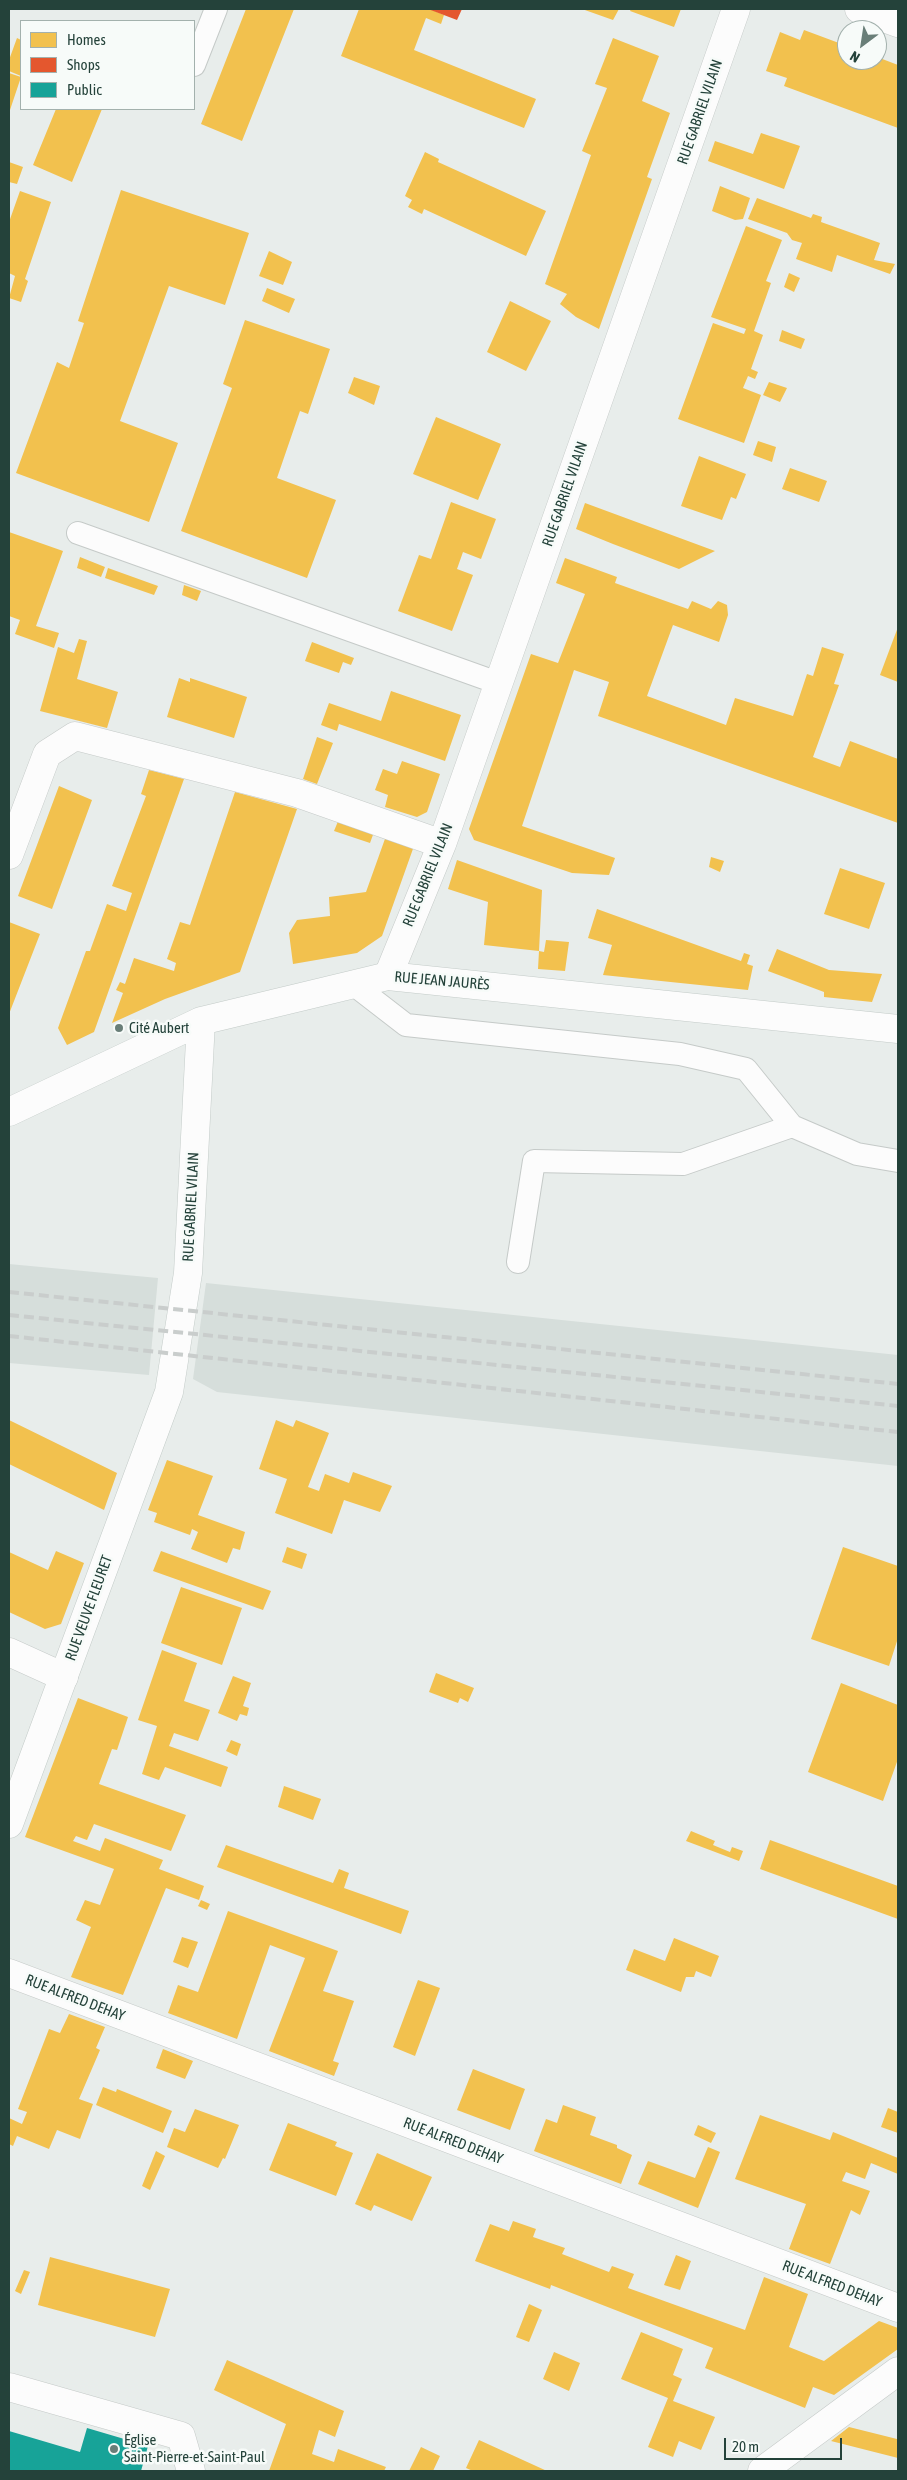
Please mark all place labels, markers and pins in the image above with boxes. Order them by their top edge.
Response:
place label: Cité Aubert [129,1019,189,1037]
marker: Cité Aubert [113,1022,125,1034]
place label: Église Saint-Pierre-et-Saint-Paul [124,2431,265,2466]
marker: Église Saint-Pierre-et-Saint-Paul [108,2443,120,2455]

